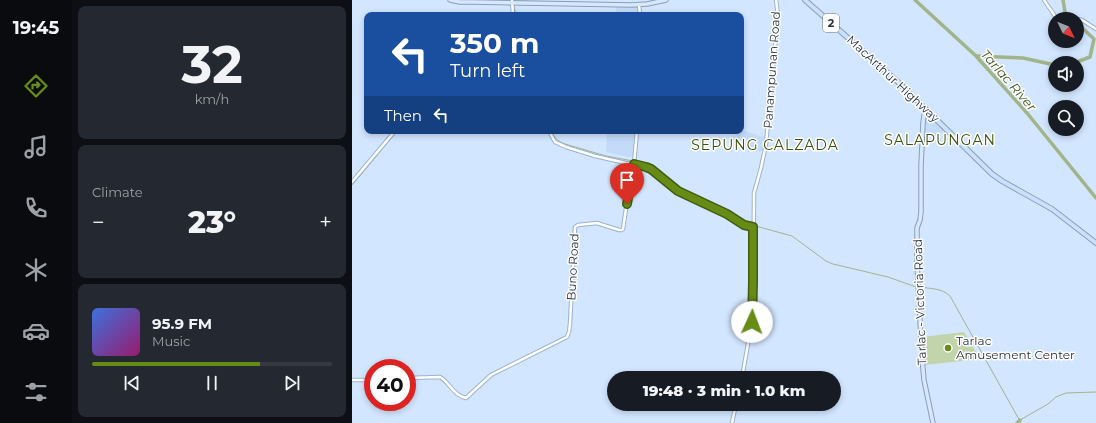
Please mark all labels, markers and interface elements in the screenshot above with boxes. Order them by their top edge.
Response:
street label: Panampunan Road [760,11,783,129]
north arrow [1048,12,1084,48]
map controls [1048,12,1084,136]
road number: 2 [823,14,839,32]
text: 19:45 [13,17,59,39]
text: 350 m [450,26,539,60]
icon: left [384,28,436,80]
street label: MacArthur Highway [844,32,943,126]
text: 32 [181,33,243,96]
water label: Tarlac River [978,46,1041,115]
button: sound [1048,56,1084,92]
text: Turn left [450,60,525,82]
icon: directions [22,72,50,100]
text: km/h [195,91,229,107]
button: search [1048,100,1084,136]
icon: left [430,104,452,126]
text: Then [384,106,422,125]
district label: SALAPUNGAN [884,131,996,149]
icon: music [22,133,50,161]
district label: SEPUNG CALZADA [691,136,839,154]
pin [610,163,644,204]
icon: arrive [616,169,638,191]
text: Climate [92,184,143,200]
icon: phone [22,194,50,222]
text: 23° [188,204,236,241]
text: − [92,209,105,236]
text: + [319,209,332,236]
street label: Buno Road [563,233,582,301]
street label: Tarlac - Victoria Road [910,239,929,365]
icon: climate [22,256,50,284]
position arrow [731,301,773,343]
text: 95.9 FM [152,314,212,333]
icon: car [22,317,50,345]
text: Music [152,333,190,349]
place label: Tarlac Amusement Center [956,333,1075,362]
marker: Tarlac Amusement Center [943,343,953,353]
speed limit sign: 40 [364,359,416,411]
icon: previous [121,372,143,394]
icon: pause [201,372,223,394]
icon: next [281,372,303,394]
icon: filters [22,378,50,406]
text: 19:48 · 3 min · 1.0 km [643,381,805,400]

